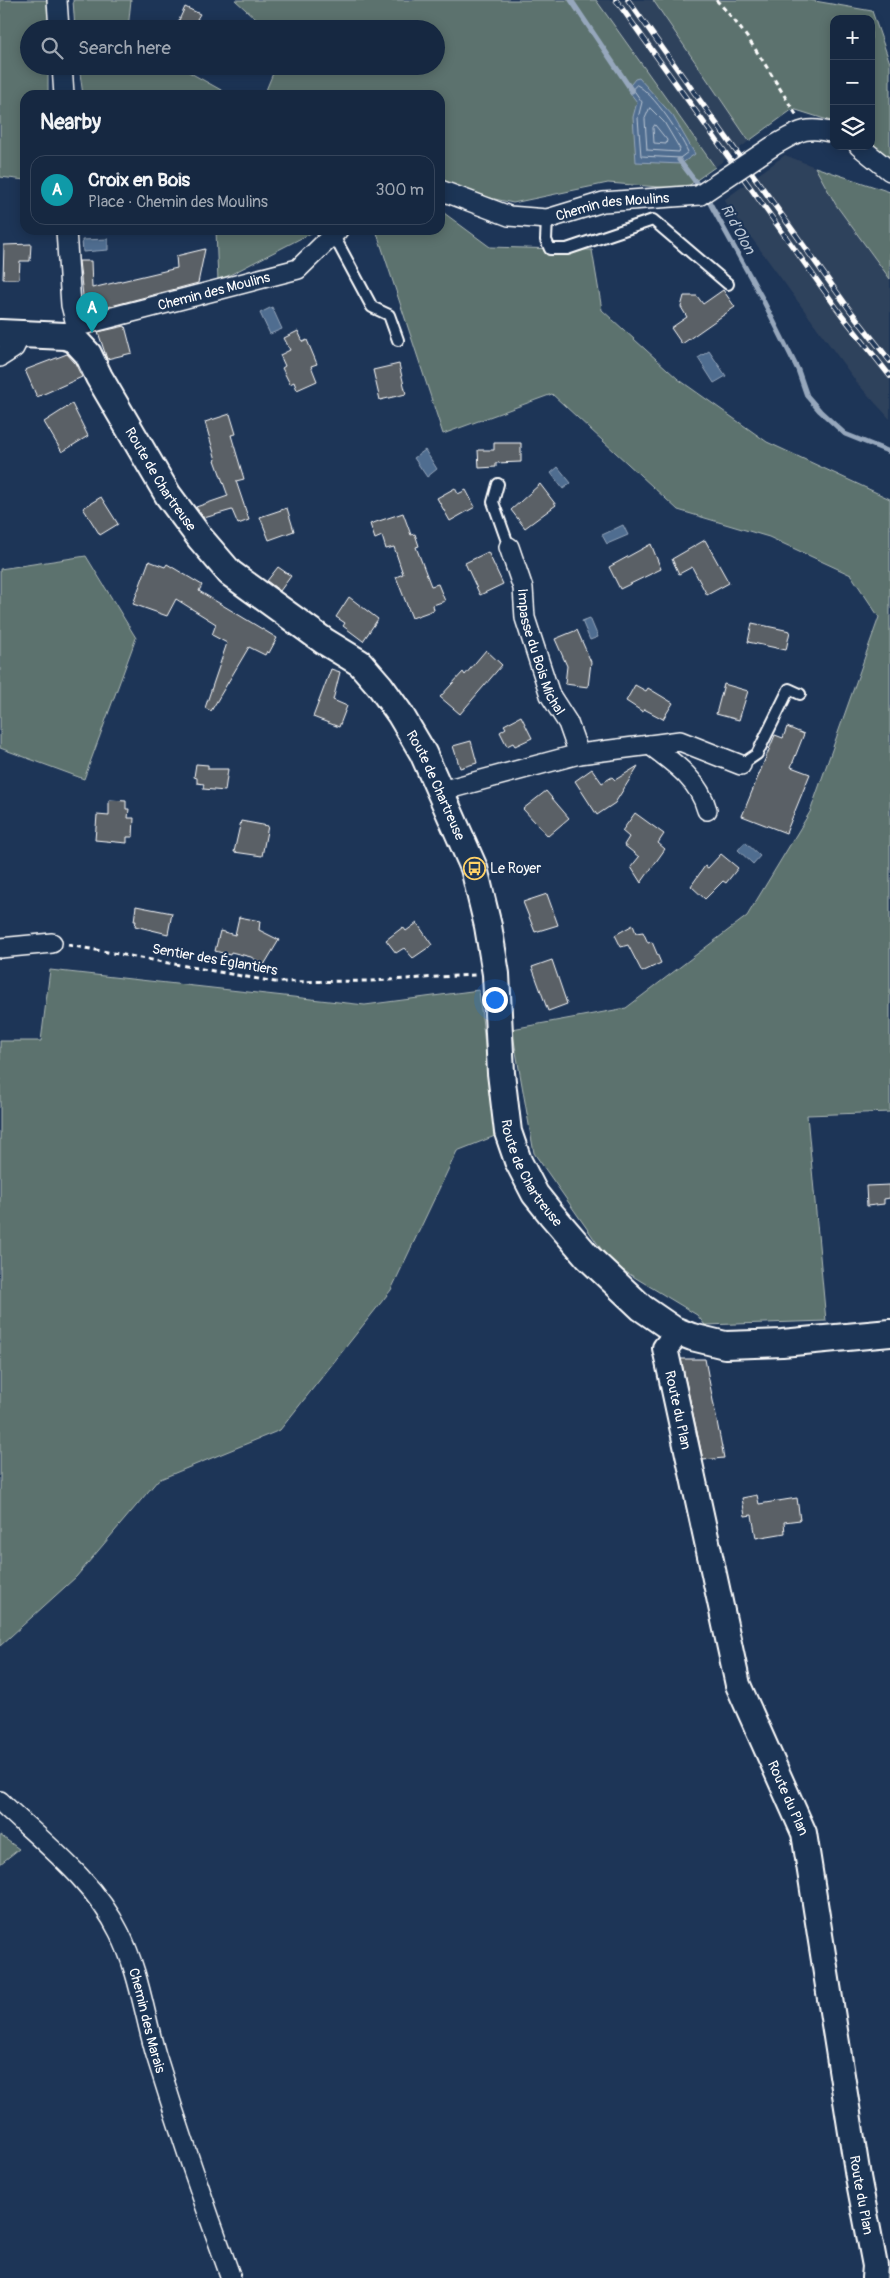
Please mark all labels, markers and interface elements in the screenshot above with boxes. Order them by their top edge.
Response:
map controls [830,15,875,150]
button: + [830,15,875,60]
search box [20,20,445,75]
icon: search [38,34,66,62]
text: Search here [78,36,171,60]
button: − [830,60,875,105]
button: layers [830,105,875,150]
text: Nearby [40,109,101,136]
text: Croix en Bois [88,168,190,192]
text: A [52,180,62,200]
text: 300 m [376,180,424,200]
street label: Chemin des Moulins [554,189,670,225]
text: Place · Chemin des Moulins [88,192,268,212]
water label: Ri d'Olon [716,201,760,259]
street label: Chemin des Moulins [156,268,273,314]
pin: A [76,292,108,333]
street label: Route de Chartreuse [121,424,200,535]
street label: Impasse du Bois Michal [514,588,569,718]
street label: Route de Chartreuse [403,727,469,843]
bus stop icon: Le Royer [462,856,486,880]
place label: Le Royer [490,860,541,877]
street label: Sentier des Églantiers [151,939,280,979]
your location [482,987,508,1013]
street label: Route de Chartreuse [498,1118,566,1230]
street label: Route du Plan [661,1369,695,1451]
street label: Route du Plan [764,1758,812,1838]
street label: Chemin des Marais [125,1966,169,2076]
street label: Route du Plan [846,2154,877,2236]

